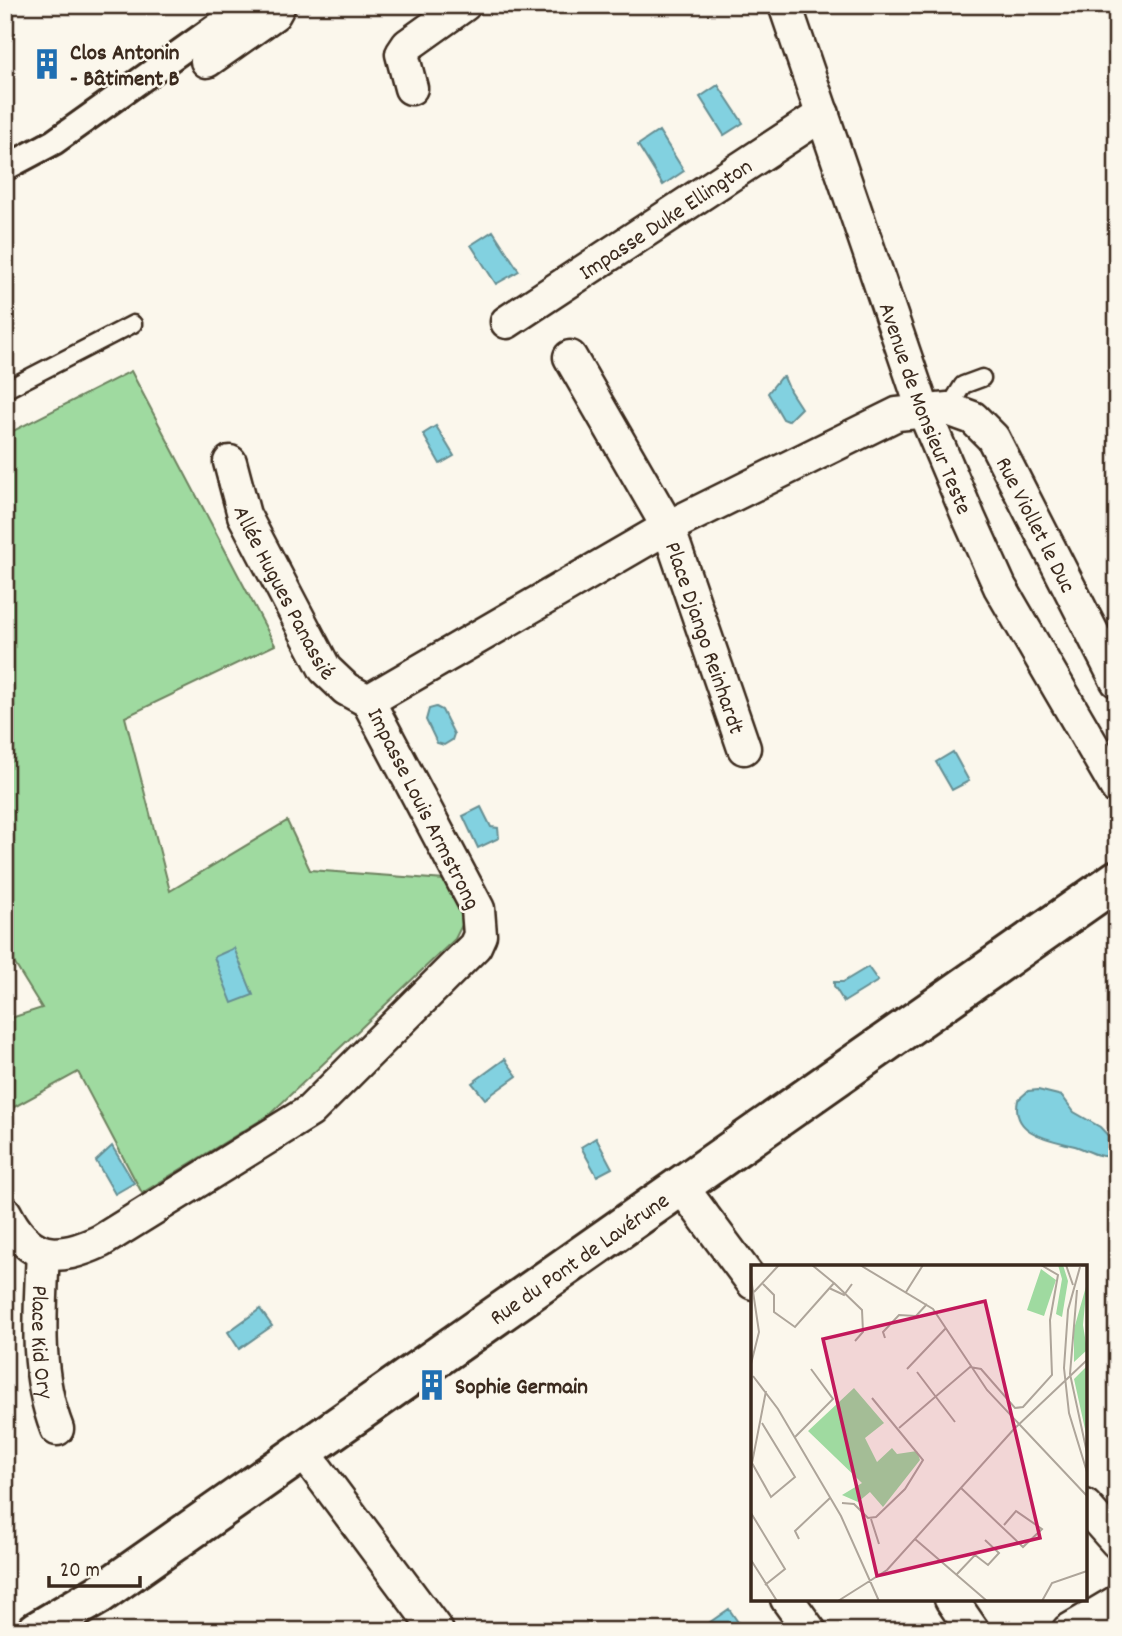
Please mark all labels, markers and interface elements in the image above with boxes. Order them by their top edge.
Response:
place label: Clos Antonin - Bâtiment B [70,38,180,97]
building icon: Clos Antonin - Bâtiment B [30,47,64,81]
street label: Impasse Duke Ellington [574,152,760,290]
street label: Avenue de Monsieur Teste [868,299,979,520]
street label: Rue Viollet le Duc [985,452,1082,600]
street label: Allée Hugues Panassié [222,503,341,690]
street label: Place Django Reinhardt [654,538,751,739]
street label: Impasse Louis Armstrong [357,703,487,916]
street label: Rue du Pont de Lavérune [484,1186,677,1335]
inset map [751,1265,1087,1601]
street label: Place Kid Ory [20,1284,60,1403]
building icon: Sophie Germain [415,1368,449,1402]
place label: Sophie Germain [455,1372,588,1405]
scale bar [49,1545,140,1589]
text: 20 m [60,1557,100,1587]

